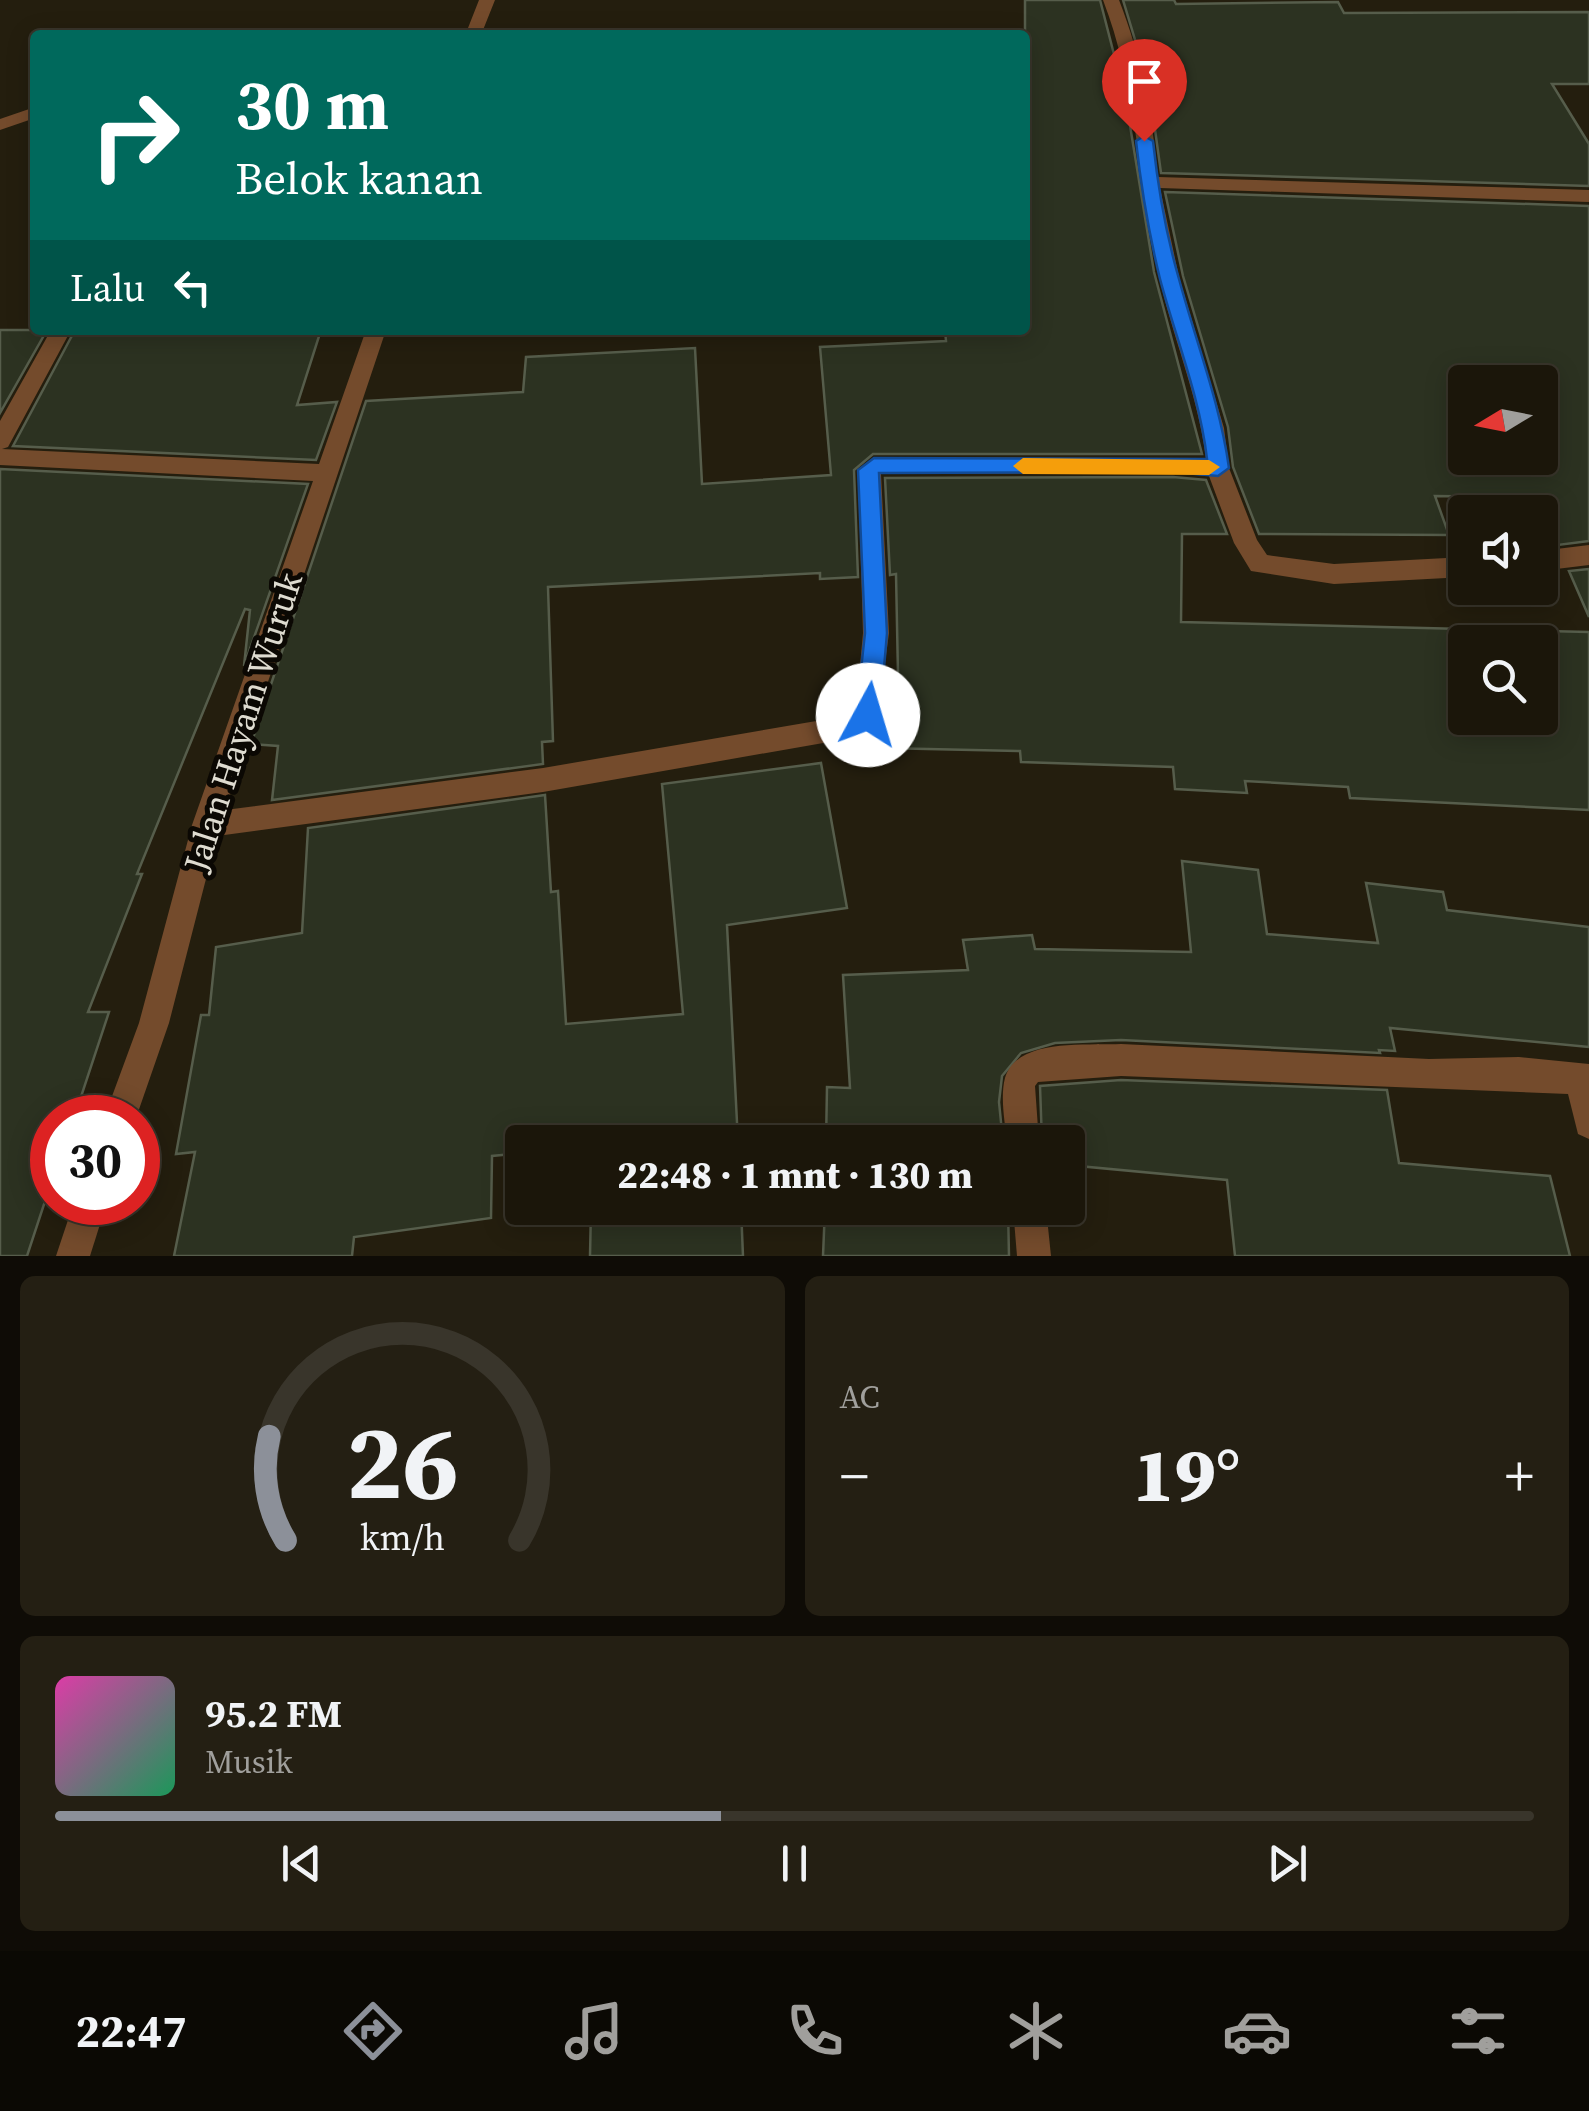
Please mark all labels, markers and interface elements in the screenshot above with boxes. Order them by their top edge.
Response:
pin [1102,39,1187,142]
icon: arrive [1117,54,1172,109]
text: 30 m [235,56,389,152]
icon: right [70,70,200,200]
text: Belok kanan [235,147,483,209]
icon: left [165,260,220,315]
text: Lalu [70,262,145,314]
north arrow [1448,365,1558,475]
map controls [1448,365,1558,735]
button: sound [1448,495,1558,605]
street label: Jalan Hayam Wuruk [172,566,314,879]
button: search [1448,625,1558,735]
position arrow [816,663,920,767]
speed limit sign: 30 [30,1095,160,1225]
text: 22:48 · 1 mnt · 130 m [617,1149,973,1201]
text: AC [840,1375,880,1419]
text: 26 [346,1390,459,1533]
text: 19° [1133,1423,1240,1526]
text: − [840,1438,869,1513]
text: + [1505,1438,1534,1513]
text: km/h [360,1513,445,1562]
text: 95.2 FM [205,1688,342,1740]
text: Musik [205,1740,293,1784]
icon: previous [274,1836,329,1891]
icon: pause [767,1836,822,1891]
icon: next [1260,1836,1315,1891]
icon: directions [338,1996,408,2066]
icon: music [559,1996,629,2066]
icon: phone [780,1996,850,2066]
icon: climate [1001,1996,1071,2066]
icon: car [1222,1996,1292,2066]
icon: filters [1443,1996,1513,2066]
text: 22:47 [76,2000,187,2062]

